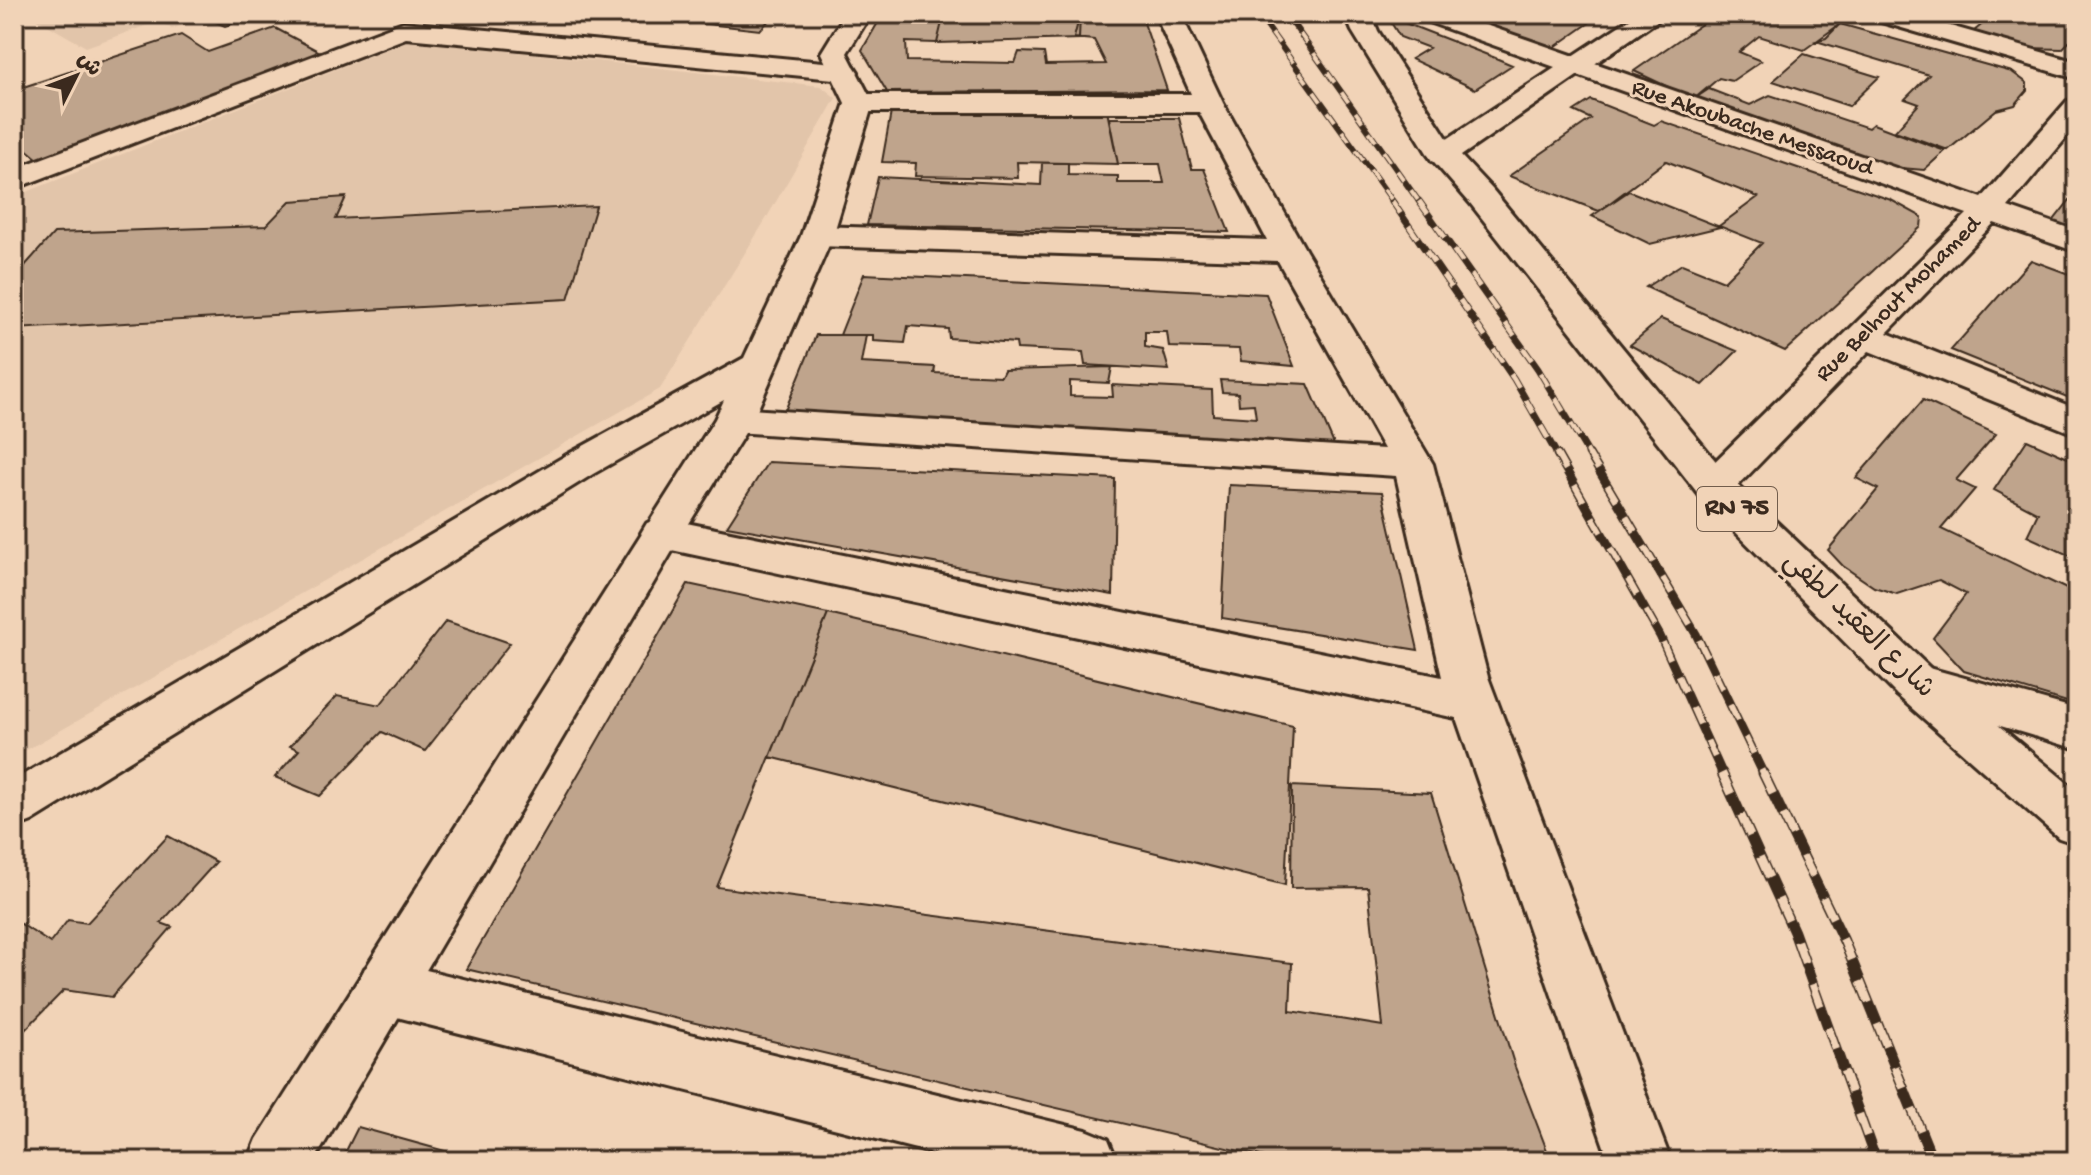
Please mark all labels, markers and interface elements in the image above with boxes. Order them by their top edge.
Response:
north arrow [36,36,116,116]
text: ش [70,48,106,83]
street label: Rue Akoubache Messaoud [1627,74,1878,185]
street label: Rue Belhout Mohamed [1810,210,1989,389]
road number: RN 75 [1697,487,1777,531]
street label: شارع العقيد لطفي [1773,545,1941,709]

